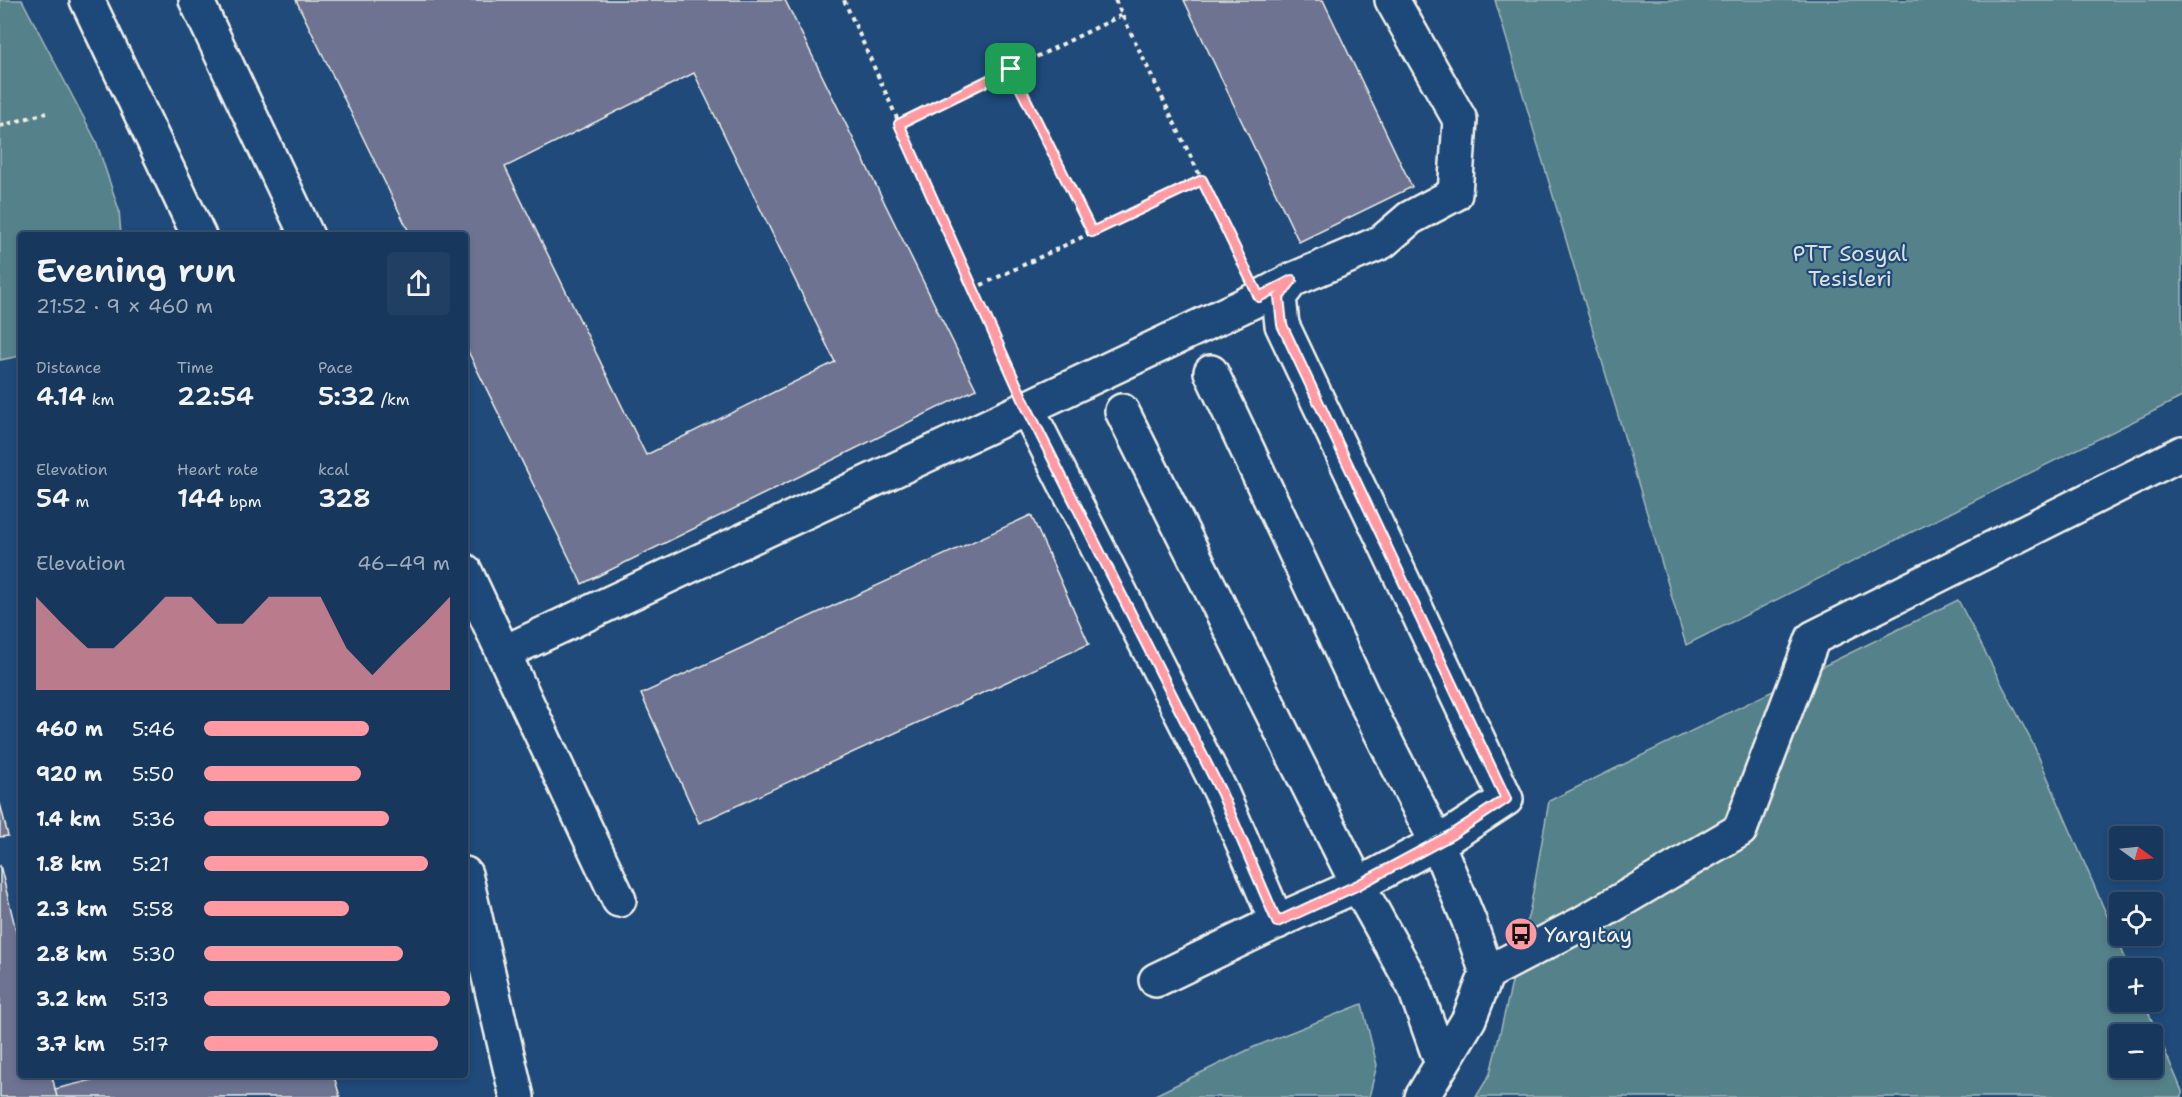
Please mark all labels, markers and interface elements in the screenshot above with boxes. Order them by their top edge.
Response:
pin [985,43,1036,94]
icon: arrive [994,52,1027,85]
park label: PTT Sosyal Tesisleri [1793,239,1908,293]
text: Evening run [36,248,236,293]
button: share [387,252,450,315]
text: 21:52 · 9 × 460 m [36,293,213,319]
text: Distance [36,357,102,378]
text: Time [177,357,214,378]
text: Pace [318,357,353,378]
text: 4.14 [36,378,86,413]
text: 22:54 [177,378,254,413]
text: 5:32 [318,378,376,413]
text: km [86,389,114,410]
text: /km [376,389,410,410]
text: Elevation [36,459,108,480]
text: Heart rate [177,459,259,480]
text: kcal [318,459,349,480]
text: 54 [36,480,70,515]
text: 144 [177,480,224,515]
text: 328 [318,480,371,515]
text: m [70,491,89,512]
text: bpm [224,491,262,512]
text: Elevation [36,550,126,576]
text: 46–49 m [357,550,450,576]
text: 460 m [36,716,103,742]
text: 5:46 [132,716,175,742]
text: 920 m [36,761,102,787]
text: 5:50 [132,761,175,787]
text: 1.4 km [36,806,101,832]
text: 5:36 [132,806,175,832]
north arrow [2109,826,2163,880]
map controls [2109,826,2163,1078]
text: 1.8 km [36,851,102,877]
text: 5:21 [132,851,169,877]
button: locate [2109,892,2163,946]
text: 2.3 km [36,896,107,922]
text: 5:58 [132,896,174,922]
bus stop icon: Yargıtay [1503,916,1539,952]
place label: Yargıtay [1544,920,1632,949]
text: 2.8 km [36,941,107,967]
text: 5:30 [132,941,176,967]
button: + [2109,958,2163,1012]
text: 3.2 km [36,986,107,1012]
text: 5:13 [132,986,169,1012]
button: − [2109,1024,2163,1078]
text: 3.7 km [36,1031,105,1057]
text: 5:17 [132,1031,169,1057]

